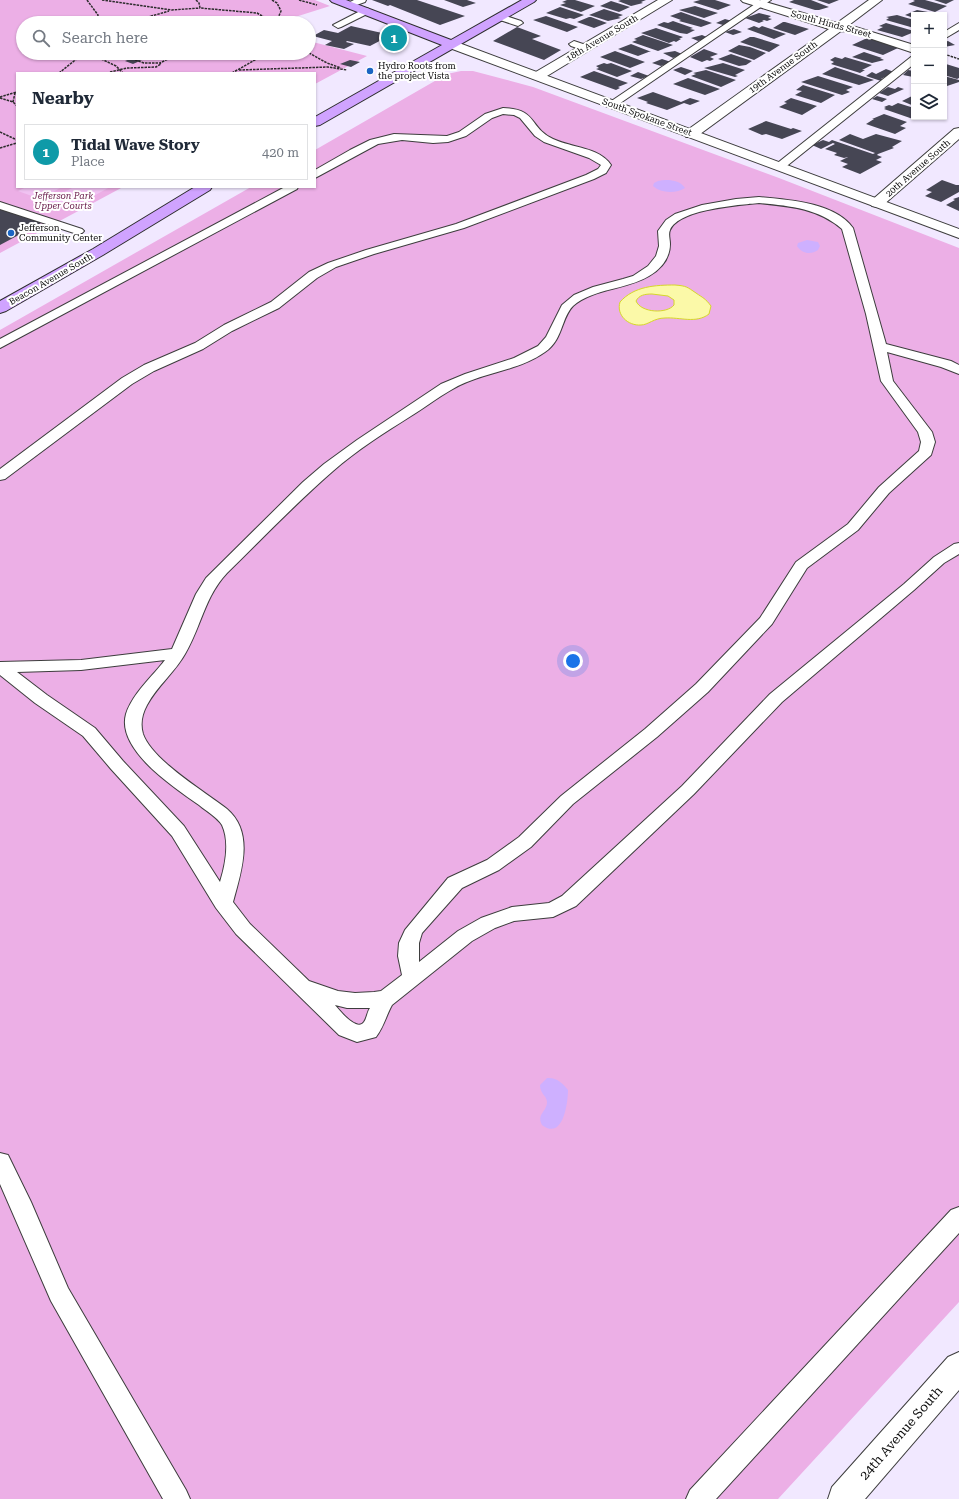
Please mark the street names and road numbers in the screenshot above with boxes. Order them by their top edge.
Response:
street label: South Hinds Street [790,8,873,40]
street label: 18th Avenue South [564,12,640,63]
street label: 19th Avenue South [747,39,819,95]
street label: South Spokane Street [601,96,694,138]
street label: 20th Avenue South [884,137,952,199]
street label: Beacon Avenue South [7,251,95,307]
street label: 24th Avenue South [856,1383,946,1483]

